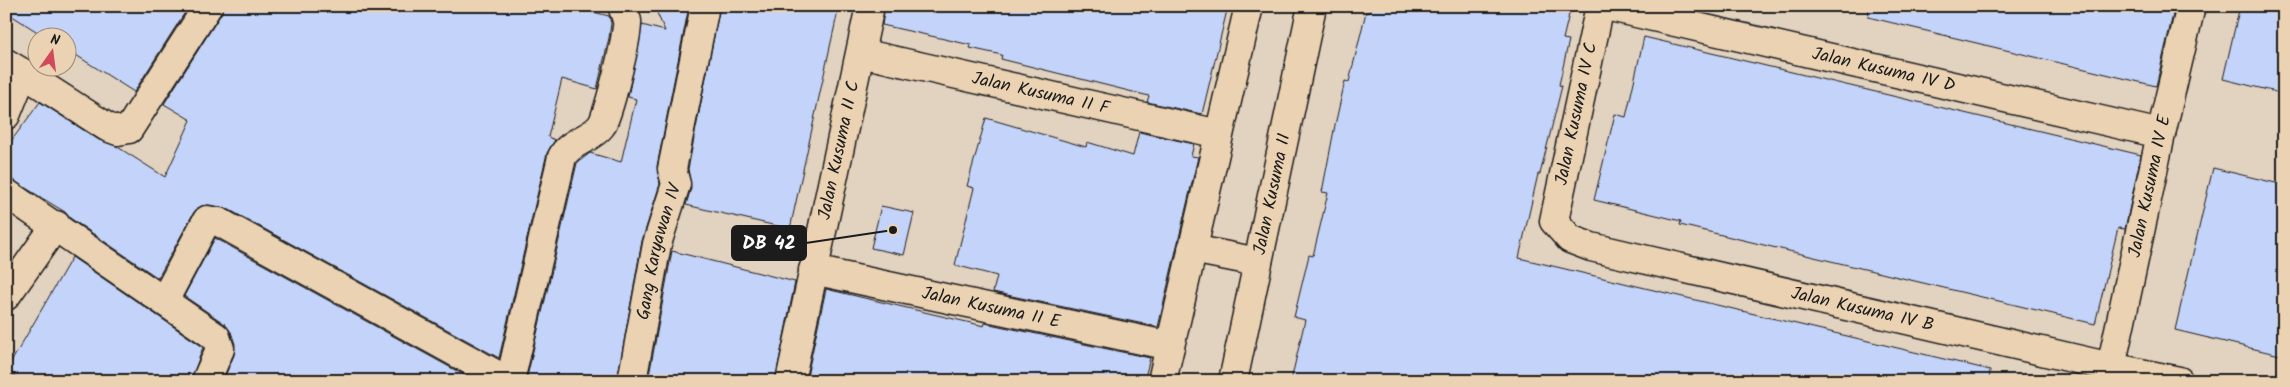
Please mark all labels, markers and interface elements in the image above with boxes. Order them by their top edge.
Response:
north arrow [28,28,78,78]
text: N [48,29,62,52]
street label: Jalan Kusuma IV D [1809,39,1959,101]
street label: Jalan Kusuma IV C [1548,40,1606,188]
street label: Jalan Kusuma II F [969,64,1114,124]
street label: Jalan Kusuma II C [810,78,868,222]
street label: Jalan Kusuma IV E [2120,111,2180,260]
street label: Jalan Kusuma II [1245,131,1299,257]
street label: Gang Karyawan IV [629,179,690,322]
callout: DB 42 [732,226,806,260]
text: DB 42 [742,229,796,259]
street label: Jalan Kusuma II E [919,279,1064,337]
street label: Jalan Kusuma IV B [1788,279,1937,340]

